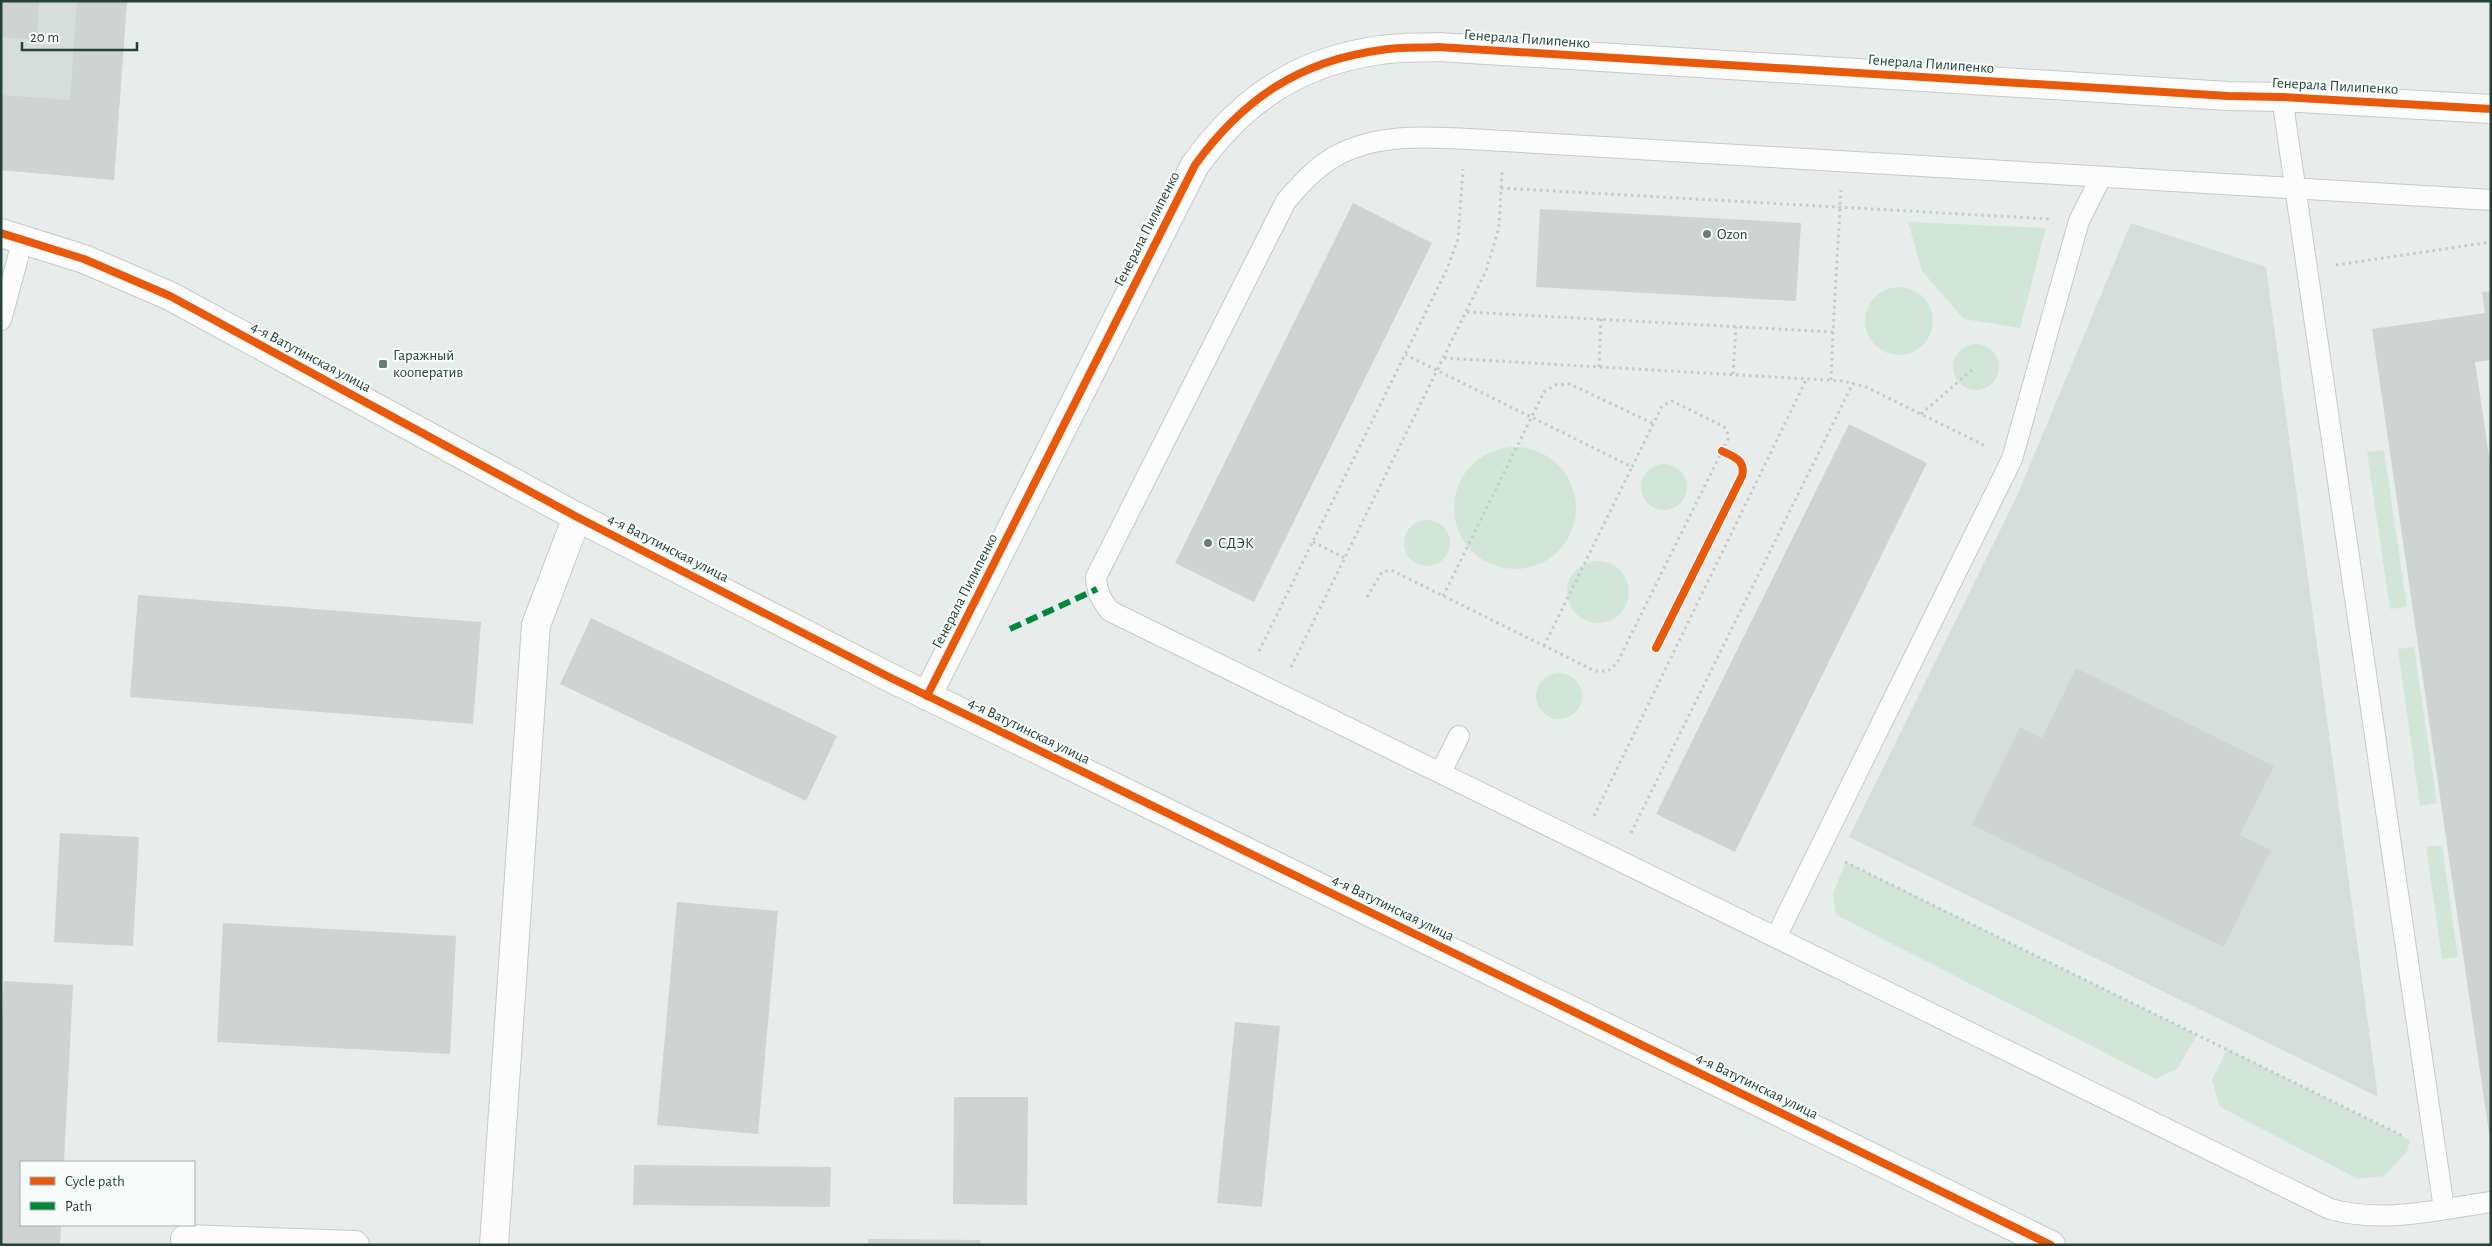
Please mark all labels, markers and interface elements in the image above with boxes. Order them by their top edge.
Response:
scale bar [22,20,138,52]
street label: Генерала Пилипенко [1463,27,1591,51]
text: 20 m [30,30,59,45]
street label: Генерала Пилипенко [1867,52,1995,76]
street label: Генерала Пилипенко [2271,75,2399,97]
street label: Генерала Пилипенко [1112,169,1182,289]
place label: Ozon [1717,227,1747,242]
marker: Ozon [1701,228,1713,240]
street label: 4-я Ватутинская улица [248,319,374,395]
place label: Гаражный кооператив [393,348,463,380]
marker: Гаражный кооператив [377,358,389,370]
street label: 4-я Ватутинская улица [605,511,731,585]
street label: Генерала Пилипенко [930,531,1000,651]
place label: СДЭК [1218,536,1254,551]
marker: СДЭК [1202,537,1214,549]
street label: 4-я Ватутинская улица [966,695,1092,767]
street label: 4-я Ватутинская улица [1330,872,1456,944]
street label: 4-я Ватутинская улица [1694,1050,1820,1122]
legend [20,1161,195,1226]
text: Cycle path [65,1174,125,1189]
text: Path [65,1199,92,1214]

